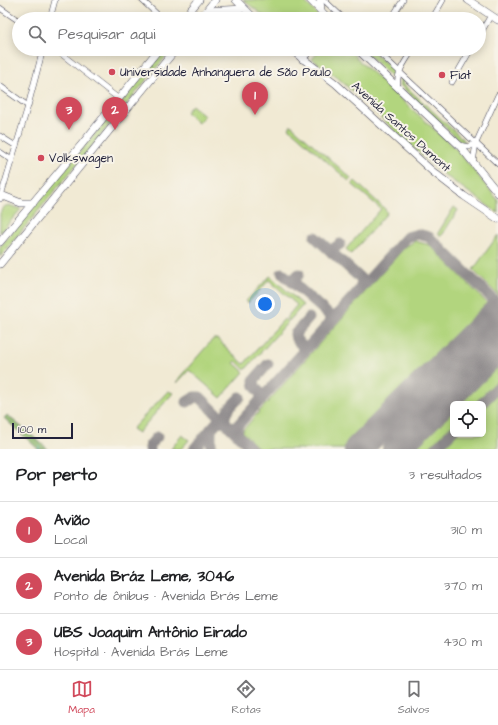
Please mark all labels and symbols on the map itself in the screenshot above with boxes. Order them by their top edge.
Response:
place label: Universidade Anhanguera de São Paulo [120,64,331,82]
marker: Universidade Anhanguera de São Paulo [107,67,117,77]
place label: Fiat [450,67,471,84]
marker: Fiat [437,70,447,80]
street label: Avenida Santos Dumont [348,78,454,176]
pin: 1 [242,82,268,115]
pin: 3 [56,97,82,130]
pin: 2 [102,97,128,130]
place label: Volkswagen [49,150,113,168]
marker: Volkswagen [36,153,46,163]
your location [255,294,275,314]
scale bar [12,421,73,440]

